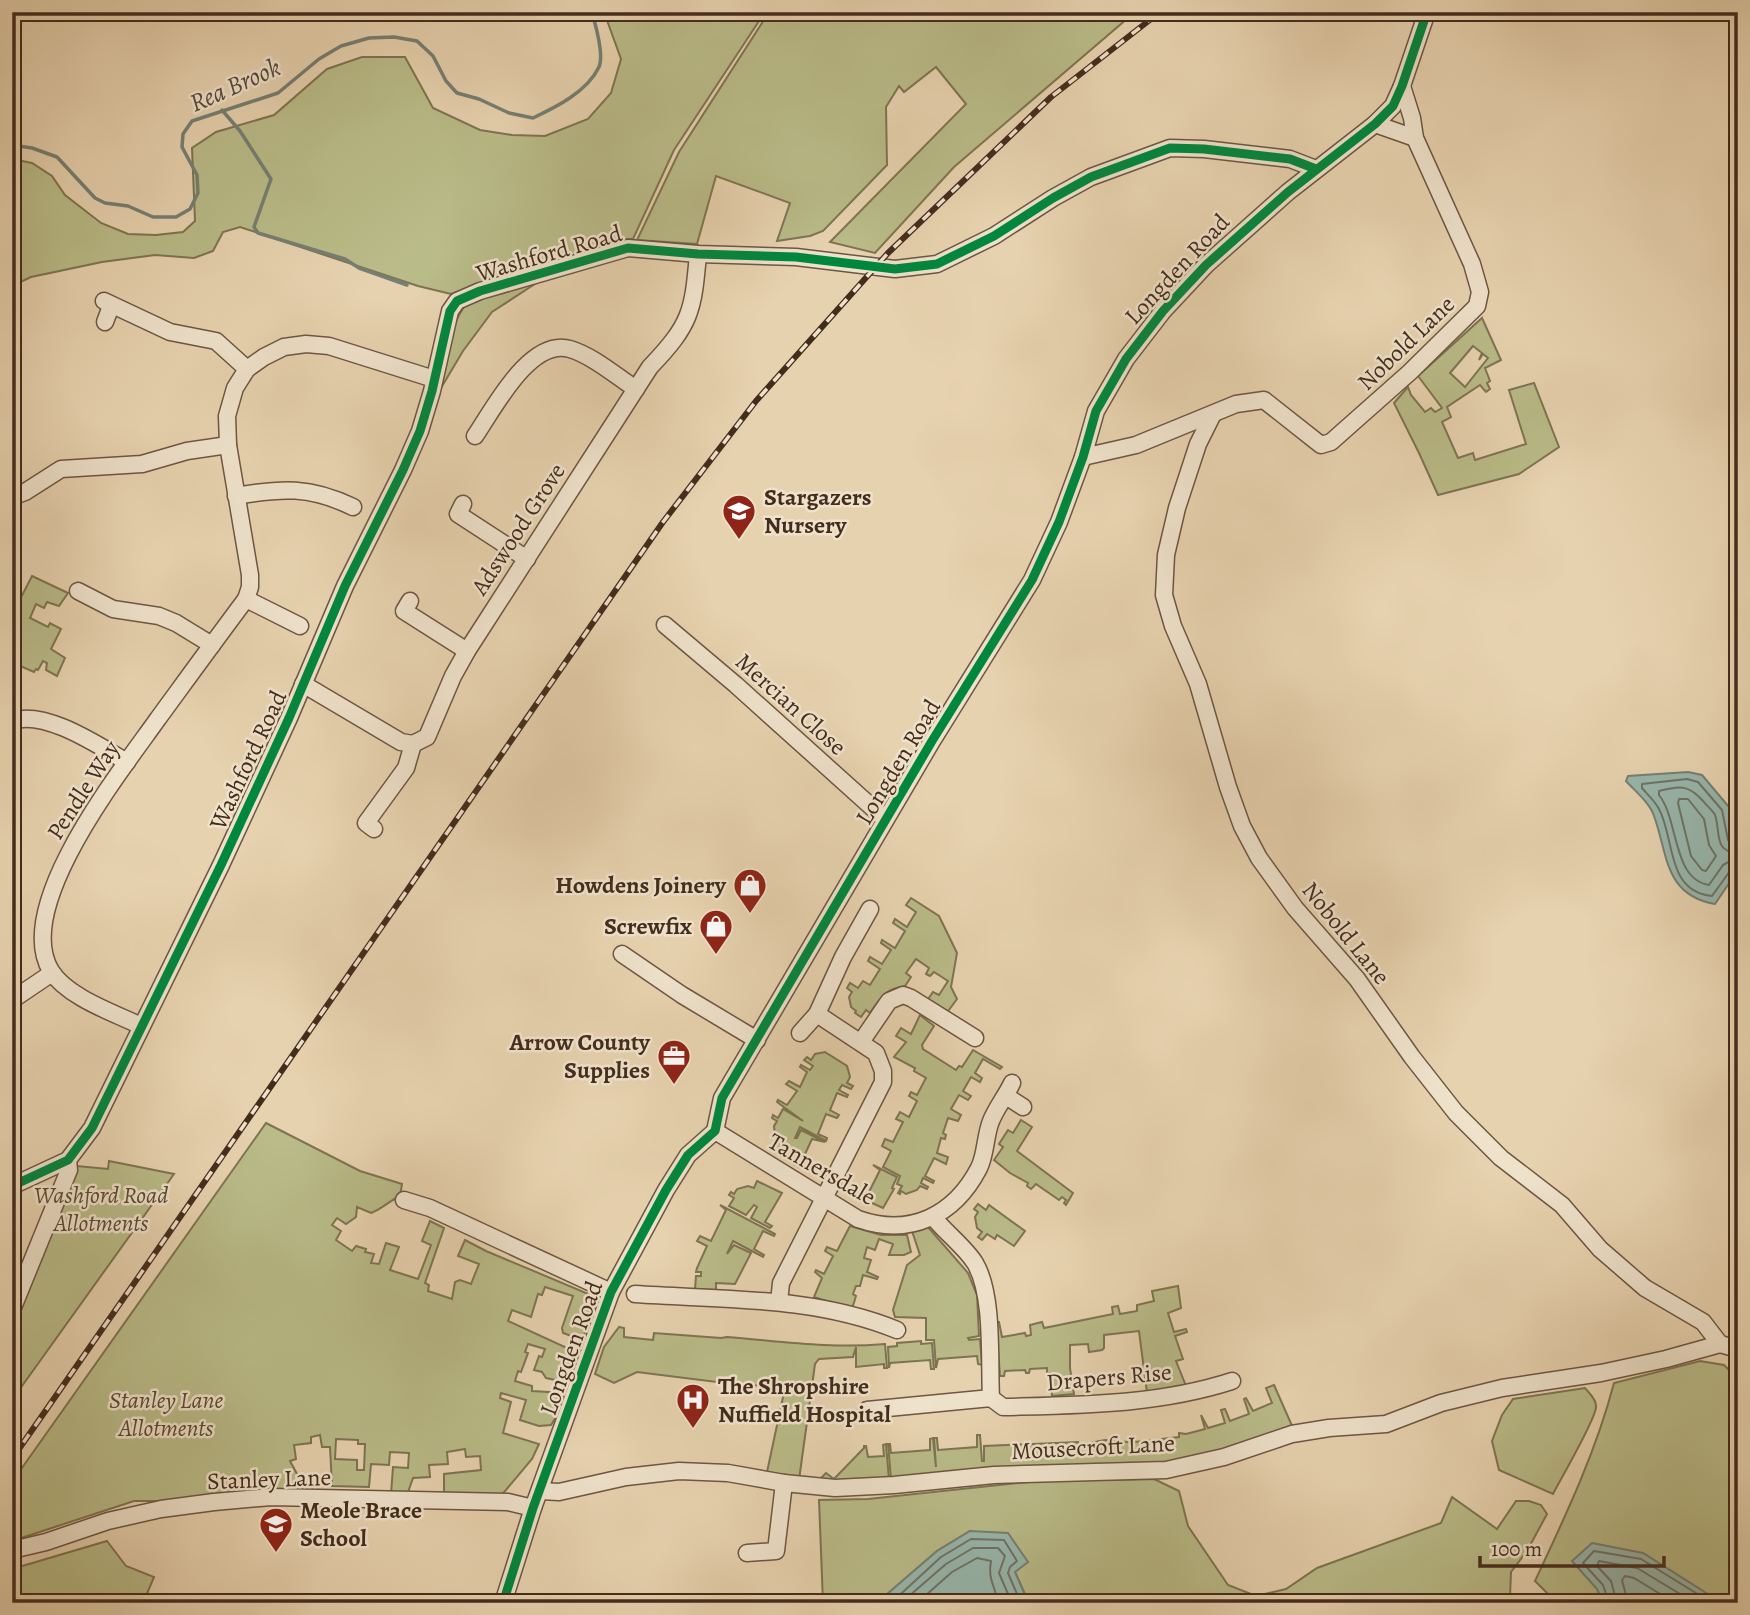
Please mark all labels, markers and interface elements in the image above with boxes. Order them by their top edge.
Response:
water label: Rea Brook [184,49,286,121]
street label: Longden Road [1117,207,1237,331]
street label: Washford Road [471,217,626,289]
street label: Nobold Lane [1350,289,1462,397]
street label: Adswood Grove [463,457,573,602]
place label: Stargazers Nursery [764,481,872,541]
school or university icon: Stargazers Nursery [720,492,758,541]
street label: Mercian Close [729,646,853,762]
street label: Washford Road [201,685,294,836]
street label: Longden Road [848,693,948,831]
street label: Pendle Way [39,734,127,846]
shop icon: Howdens Joinery [731,866,769,915]
place label: Howdens Joinery [555,869,727,901]
street label: Nobold Lane [1295,875,1397,991]
shop icon: Screwfix [697,907,735,956]
place label: Screwfix [604,910,692,942]
place label: Arrow County Supplies [509,1026,651,1086]
office icon: Arrow County Supplies [655,1037,693,1086]
street label: Tannersdale [762,1125,882,1213]
park label: Washford Road Allotments [34,1179,168,1239]
street label: Longden Road [532,1276,610,1420]
street label: Drapers Rise [1045,1356,1173,1398]
place label: The Shropshire Nuffield Hospital [718,1370,891,1430]
hospital icon: The Shropshire Nuffield Hospital [674,1381,712,1430]
park label: Stanley Lane Allotments [109,1384,223,1444]
street label: Mousecroft Lane [1010,1427,1176,1467]
street label: Stanley Lane [206,1461,332,1497]
place label: Meole Brace School [300,1494,422,1554]
school or university icon: Meole Brace School [257,1505,295,1554]
scale bar [1480,1524,1664,1568]
text: 100 m [1491,1535,1542,1563]

